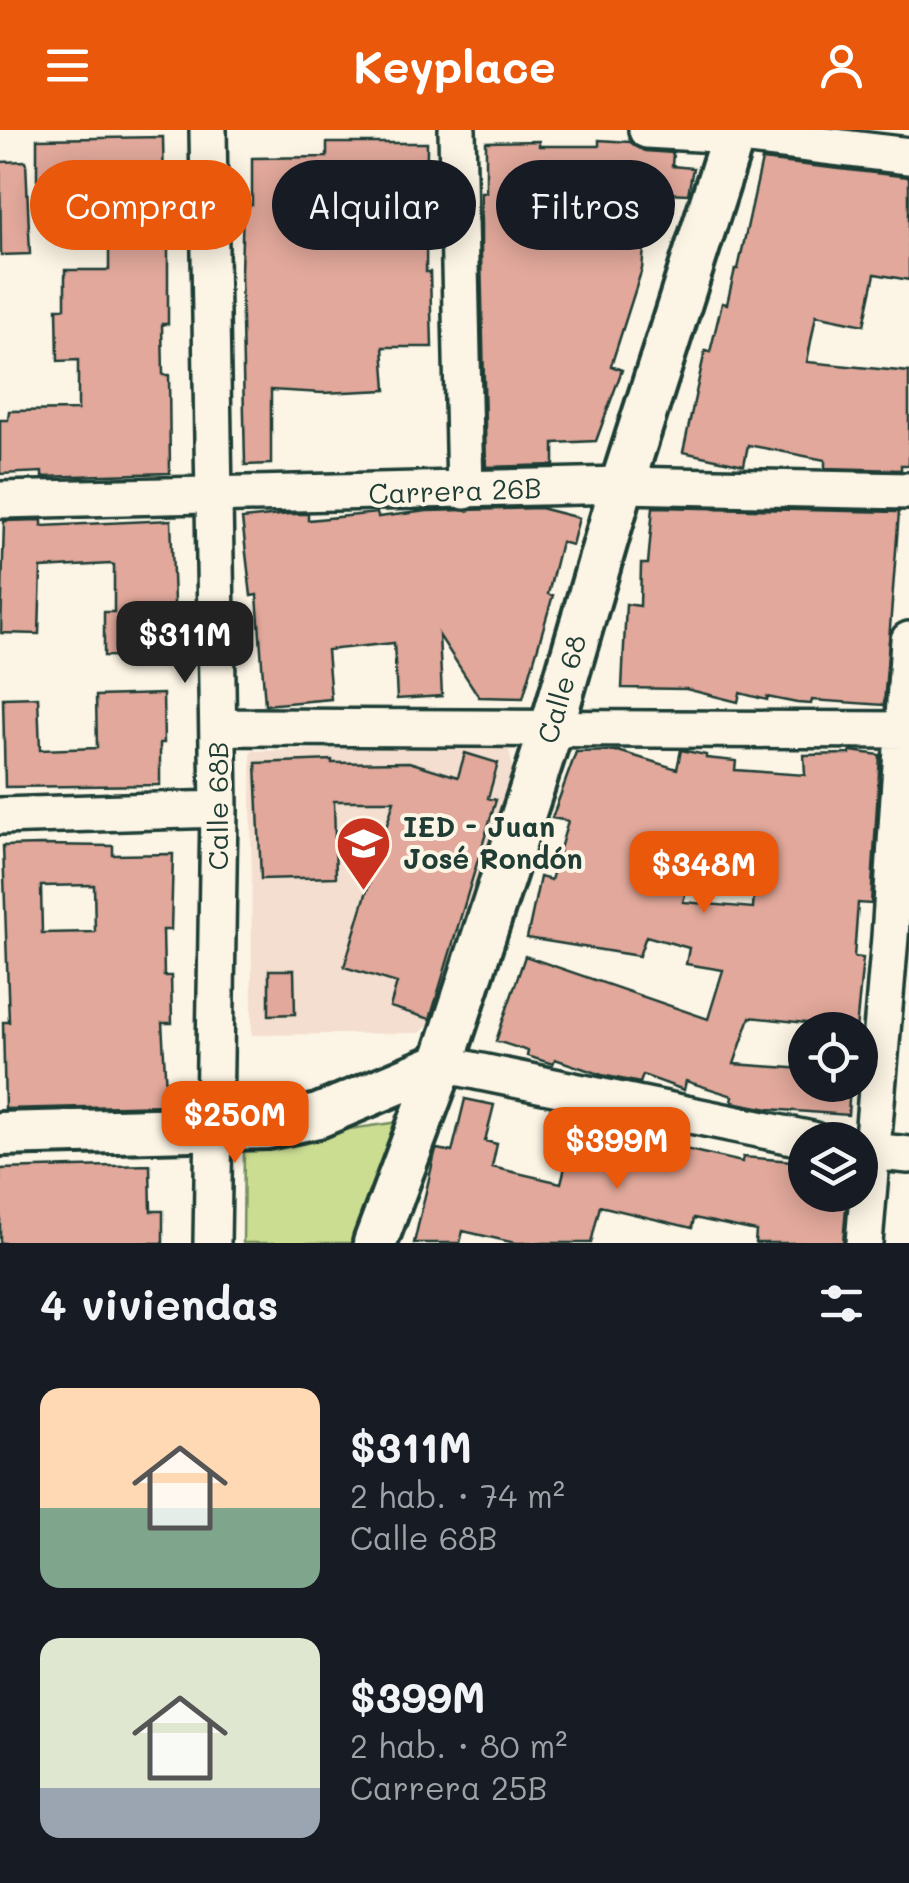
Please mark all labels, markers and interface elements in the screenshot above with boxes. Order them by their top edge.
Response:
text: Keyplace [353,36,556,94]
icon: menu [40,38,95,93]
icon: person [814,38,869,93]
chip: Comprar [30,160,252,250]
chip: Alquilar [272,160,476,250]
chip: Filtros [496,160,675,250]
street label: Carrera 26B [368,469,542,511]
pin: $311M [115,601,255,686]
text: $311M [138,612,232,654]
street label: Calle 68 [528,630,594,747]
street label: Calle 68B [199,741,235,871]
place label: IED - Juan José Rondón [403,808,583,876]
school or university icon: IED - Juan José Rondón [334,813,394,892]
pin: $348M [634,831,774,916]
text: $348M [652,842,757,884]
map controls [788,1012,878,1212]
button: locate [788,1012,878,1102]
pin: $250M [165,1081,305,1166]
text: $250M [184,1092,286,1134]
pin: $399M [547,1107,687,1192]
text: $399M [565,1118,669,1160]
button: layers [788,1122,878,1212]
text: 4 viviendas [40,1276,278,1331]
icon: filters [814,1276,869,1331]
text: $311M [350,1419,472,1474]
icon: home [120,1428,240,1548]
text: 2 hab. · 74 m² [350,1474,565,1516]
text: Calle 68B [350,1516,497,1558]
text: $399M [350,1669,486,1724]
icon: home [120,1678,240,1798]
text: 2 hab. · 80 m² [350,1724,567,1766]
text: Carrera 25B [350,1766,547,1808]

